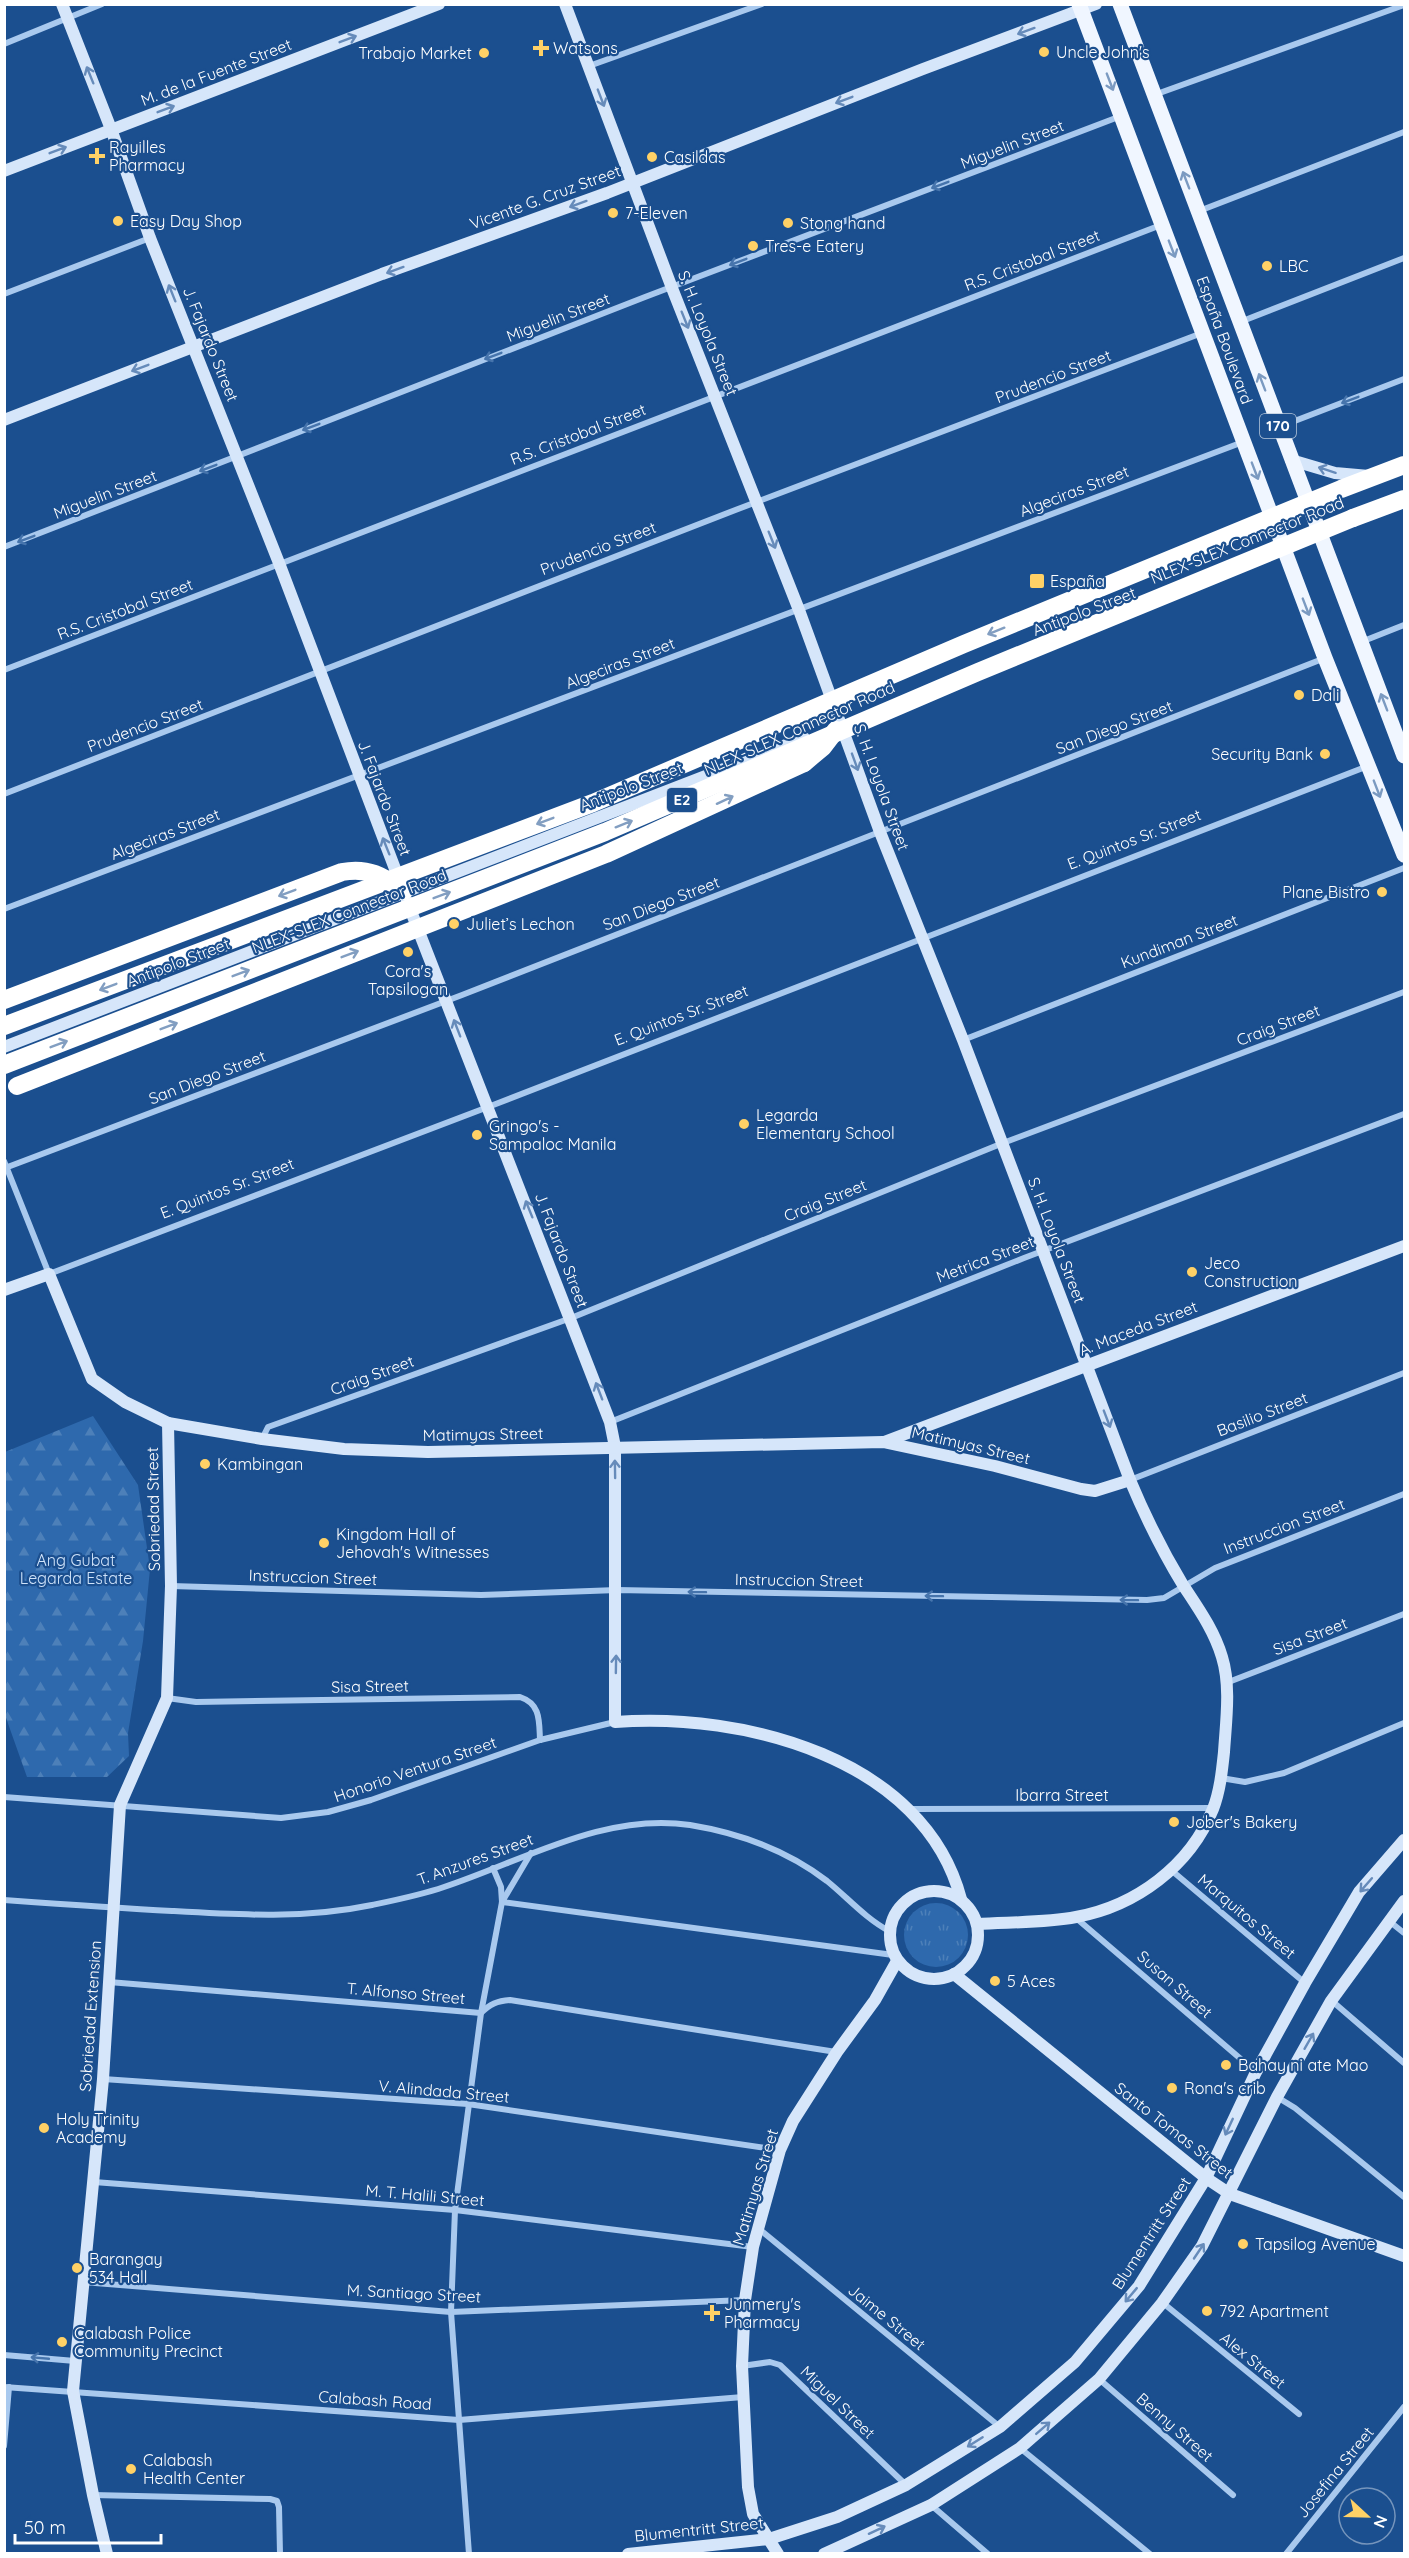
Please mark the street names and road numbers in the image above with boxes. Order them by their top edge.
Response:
street label: M. de la Fuente Street [138,34,294,110]
street label: Miguelin Street [957,115,1067,173]
street label: Vicente G. Cruz Street [467,160,623,234]
street label: R.S. Cristobal Street [961,225,1103,295]
street label: S. H. Loyola Street [674,267,742,399]
street label: España Boulevard [1193,273,1257,407]
street label: J. Fajardo Street [179,284,243,404]
street label: Miguelin Street [503,288,613,346]
street label: Prudencio Street [992,345,1114,407]
street label: R.S. Cristobal Street [507,399,649,469]
road number: 170 [1260,414,1296,438]
street label: Algeciras Street [1016,461,1132,521]
street label: Miguelin Street [50,465,160,523]
street label: NLEX-SLEX Connector Road [1147,492,1347,588]
street label: Prudencio Street [537,517,659,579]
street label: R.S. Cristobal Street [54,574,196,644]
street label: Antipolo Street [1029,582,1139,640]
street label: Algeciras Street [562,633,678,693]
street label: NLEX-SLEX Connector Road [700,677,898,779]
street label: Prudencio Street [84,694,206,756]
street label: San Diego Street [1053,696,1175,758]
street label: S. H. Loyola Street [850,721,914,853]
street label: J. Fajardo Street [354,737,416,859]
street label: Antipolo Street [576,757,686,815]
road number: E2 [667,788,697,812]
street label: Algeciras Street [107,804,223,864]
street label: E. Quintos Sr. Street [1064,804,1204,874]
street label: NLEX-SLEX Connector Road [249,865,449,957]
street label: San Diego Street [600,872,722,934]
street label: Kundiman Street [1118,909,1240,973]
street label: Antipolo Street [123,933,233,991]
street label: E. Quintos Sr. Street [611,980,751,1050]
street label: Craig Street [1234,1000,1322,1050]
street label: San Diego Street [146,1046,268,1108]
street label: E. Quintos Sr. Street [157,1153,297,1223]
street label: Craig Street [781,1174,869,1226]
street label: S. H. Loyola Street [1024,1174,1090,1306]
street label: J. Fajardo Street [531,1189,593,1311]
street label: Metrica Street [933,1231,1037,1287]
street label: A. Maceda Street [1076,1296,1200,1360]
street label: Craig Street [327,1351,417,1399]
street label: Basilio Street [1214,1387,1310,1441]
street label: Matimyas Street [910,1422,1032,1468]
street label: Matimyas Street [422,1423,544,1445]
street label: Sobriedad Street [142,1447,164,1571]
street label: Instruccion Street [1220,1494,1348,1558]
street label: Instruccion Street [248,1565,378,1589]
street label: Instruccion Street [735,1569,863,1591]
street label: Sisa Street [1270,1613,1350,1659]
street label: Sisa Street [331,1675,409,1697]
street label: Honorio Ventura Street [331,1732,499,1806]
street label: Ibarra Street [1015,1785,1109,1805]
street label: T. Anzures Street [414,1829,536,1889]
street label: Marquitos Street [1194,1869,1300,1963]
street label: Sobriedad Extension [75,1940,105,2092]
street label: Susan Street [1133,1946,1217,2022]
street label: T. Alfonso Street [346,1978,466,2008]
street label: V. Alindada Street [378,2075,510,2107]
street label: Santo Tomas Street [1111,2078,1237,2182]
street label: Matimyas Street [728,2126,782,2248]
street label: Blumentritt Street [1107,2173,1195,2293]
street label: M. T. Halili Street [365,2180,485,2210]
street label: M. Santiago Street [346,2279,482,2307]
street label: Jaime Street [844,2280,930,2354]
street label: Alex Street [1216,2327,1290,2393]
street label: Miguel Street [796,2361,880,2443]
street label: Calabash Road [318,2386,432,2414]
street label: Benny Street [1133,2388,1217,2466]
street label: Josefina Street [1292,2422,1378,2522]
street label: Blumentritt Street [633,2512,765,2546]

